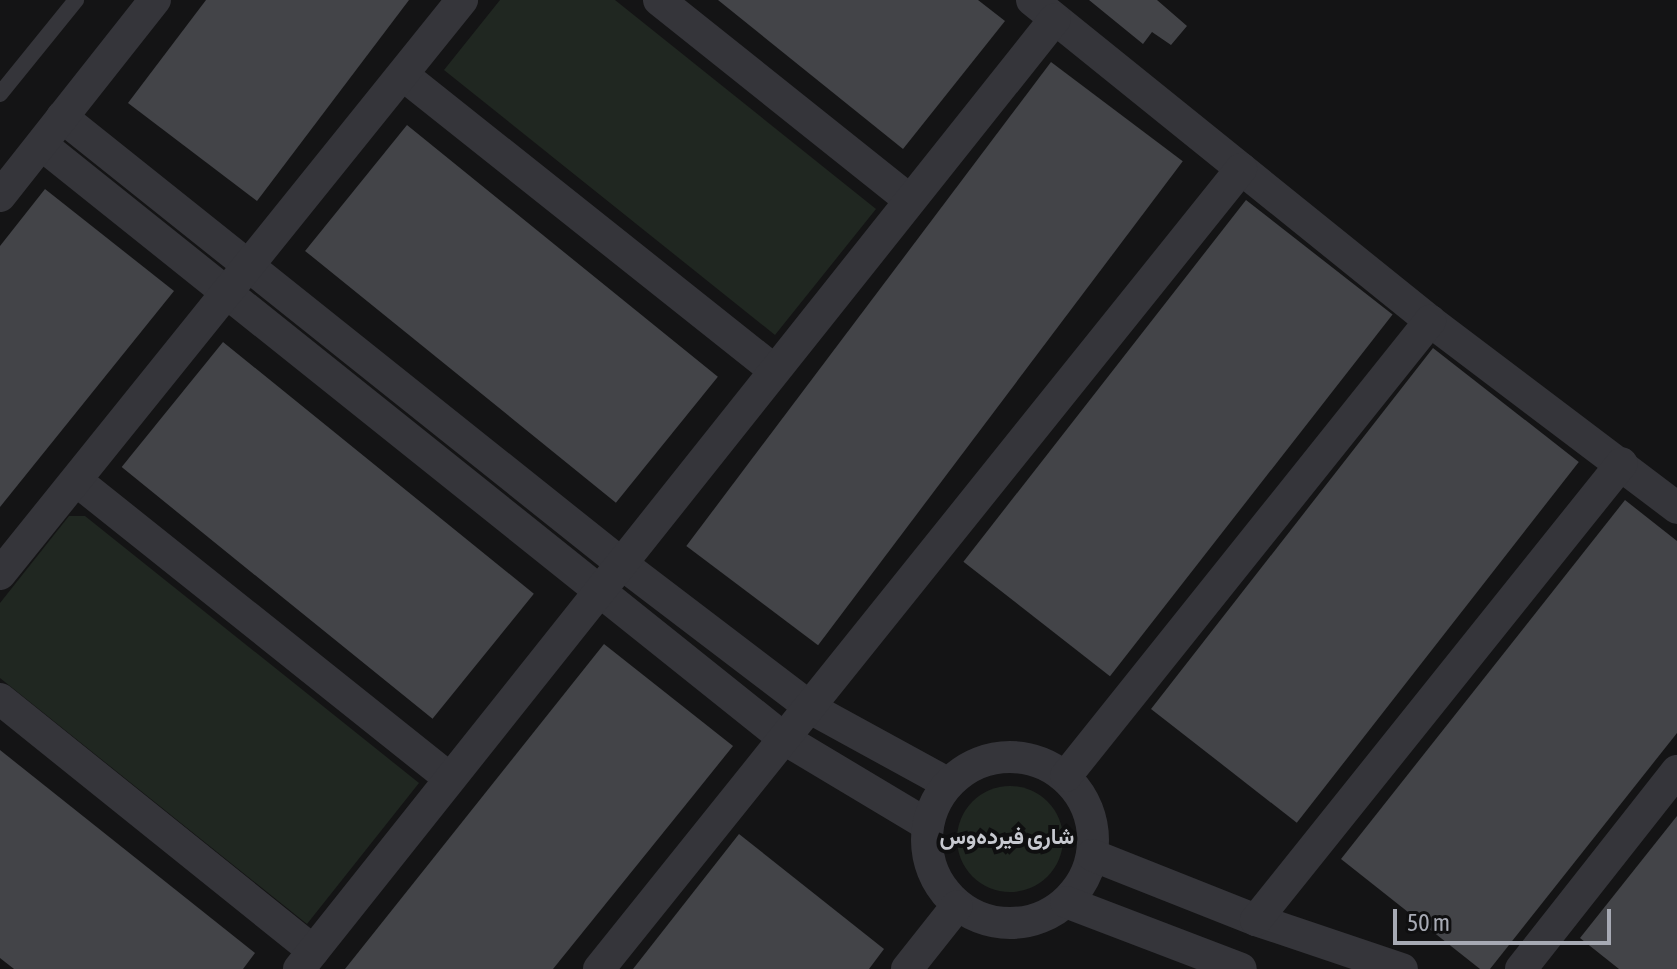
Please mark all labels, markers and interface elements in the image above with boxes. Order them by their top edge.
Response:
district label: شاری فیردەوس [940,824,1074,850]
scale bar [1397,893,1615,943]
text: 50 m [1407,909,1450,936]

